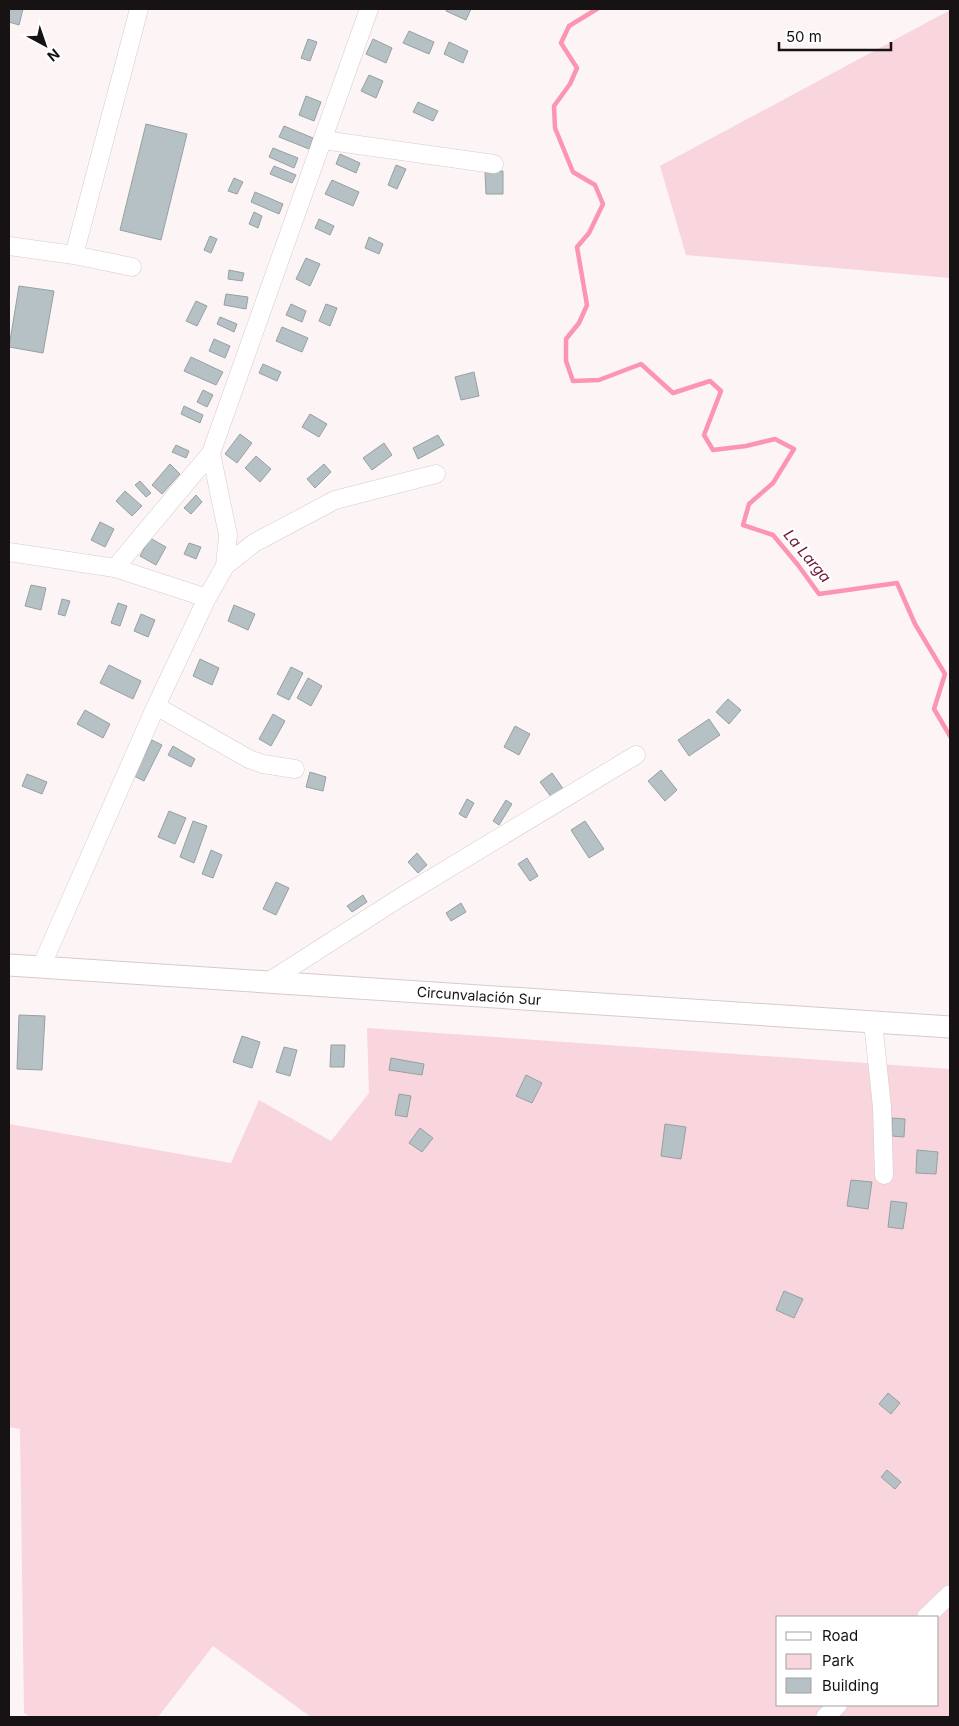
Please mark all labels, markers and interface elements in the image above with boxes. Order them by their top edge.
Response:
north arrow [20,20,70,70]
scale bar [779,20,892,52]
text: 50 m [786,27,822,46]
text: N [44,45,63,65]
water label: La Larga [780,525,835,586]
street label: Circunvalación Sur [416,983,542,1008]
legend [776,1616,939,1706]
text: Road [822,1626,858,1645]
text: Park [822,1651,855,1670]
text: Building [822,1676,879,1695]

